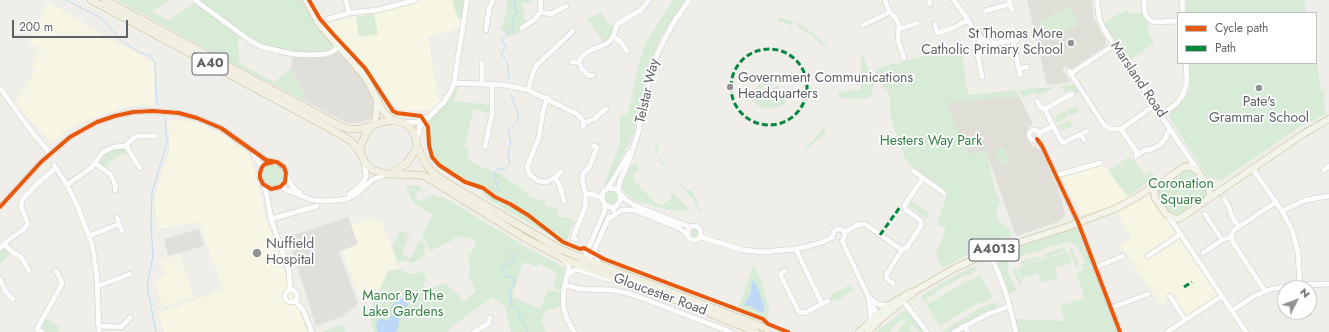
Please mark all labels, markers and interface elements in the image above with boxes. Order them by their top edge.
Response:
scale bar [14,12,130,38]
legend [1177,12,1317,64]
text: 200 m [19,18,53,36]
text: Cycle path [1215,19,1268,37]
place label: St Thomas More Catholic Primary School [921,27,1063,60]
marker: St Thomas More Catholic Primary School [1066,38,1076,48]
street label: Marsland Road [1106,39,1170,121]
text: Path [1215,39,1236,57]
road number: A40 [192,53,228,75]
street label: Telstar Way [632,57,664,125]
place label: Government Communications Headquarters [738,71,913,104]
marker: Government Communications Headquarters [725,82,735,92]
marker: Pate's Grammar School [1254,83,1264,93]
place label: Pate's Grammar School [1209,95,1309,128]
park label: Hesters Way Park [880,134,982,150]
park label: Coronation Square [1148,177,1214,210]
place label: Nuffield Hospital [266,237,314,270]
road number: A4013 [969,239,1019,261]
marker: Nuffield Hospital [251,247,263,259]
street label: Gloucester Road [611,270,709,320]
north arrow [1277,280,1317,320]
text: N [1296,284,1314,301]
park label: Manor By The Lake Gardens [362,289,444,322]

